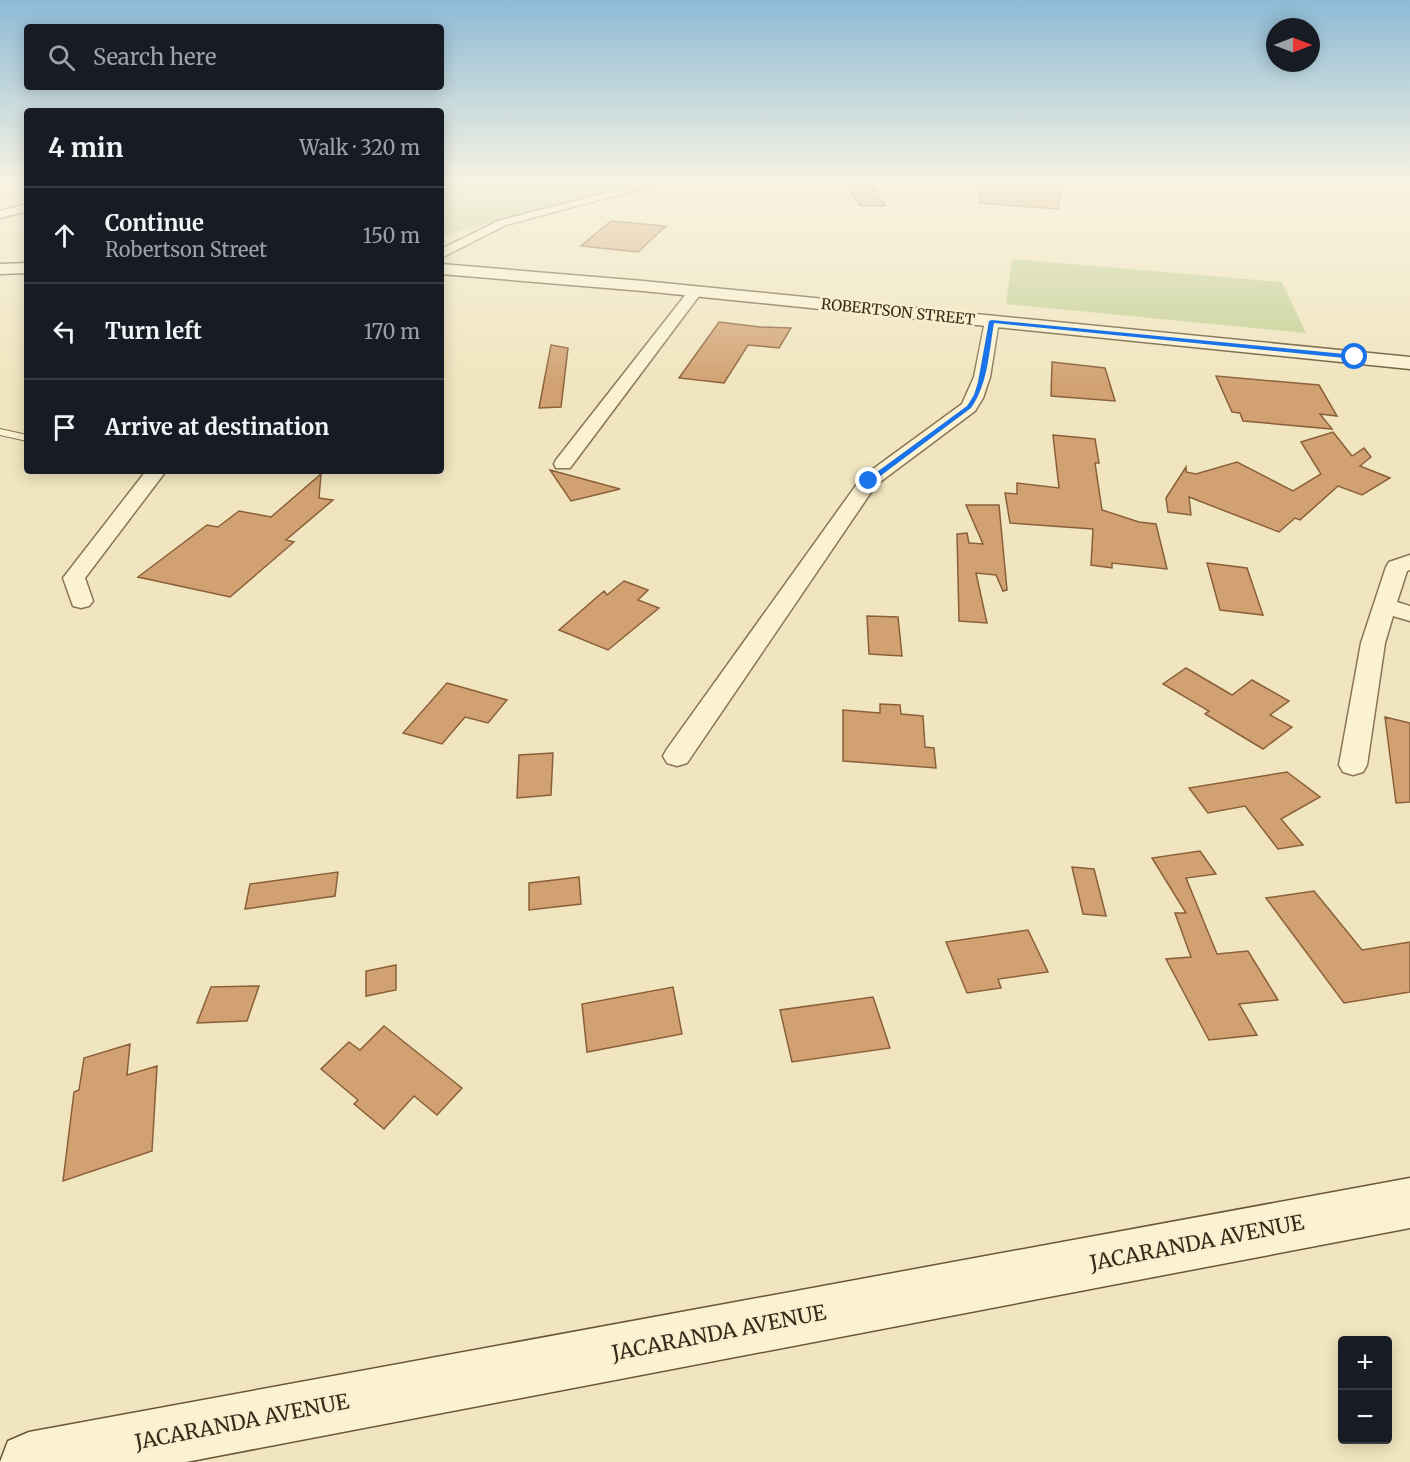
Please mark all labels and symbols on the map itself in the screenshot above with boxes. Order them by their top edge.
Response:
north arrow [1266,18,1320,72]
street label: ROBERTSON STREET [820,294,976,329]
route start [1341,343,1367,369]
route end [855,467,881,493]
street label: JACARANDA AVENUE [1087,1208,1307,1277]
street label: JACARANDA AVENUE [609,1298,829,1367]
street label: JACARANDA AVENUE [132,1387,352,1456]

